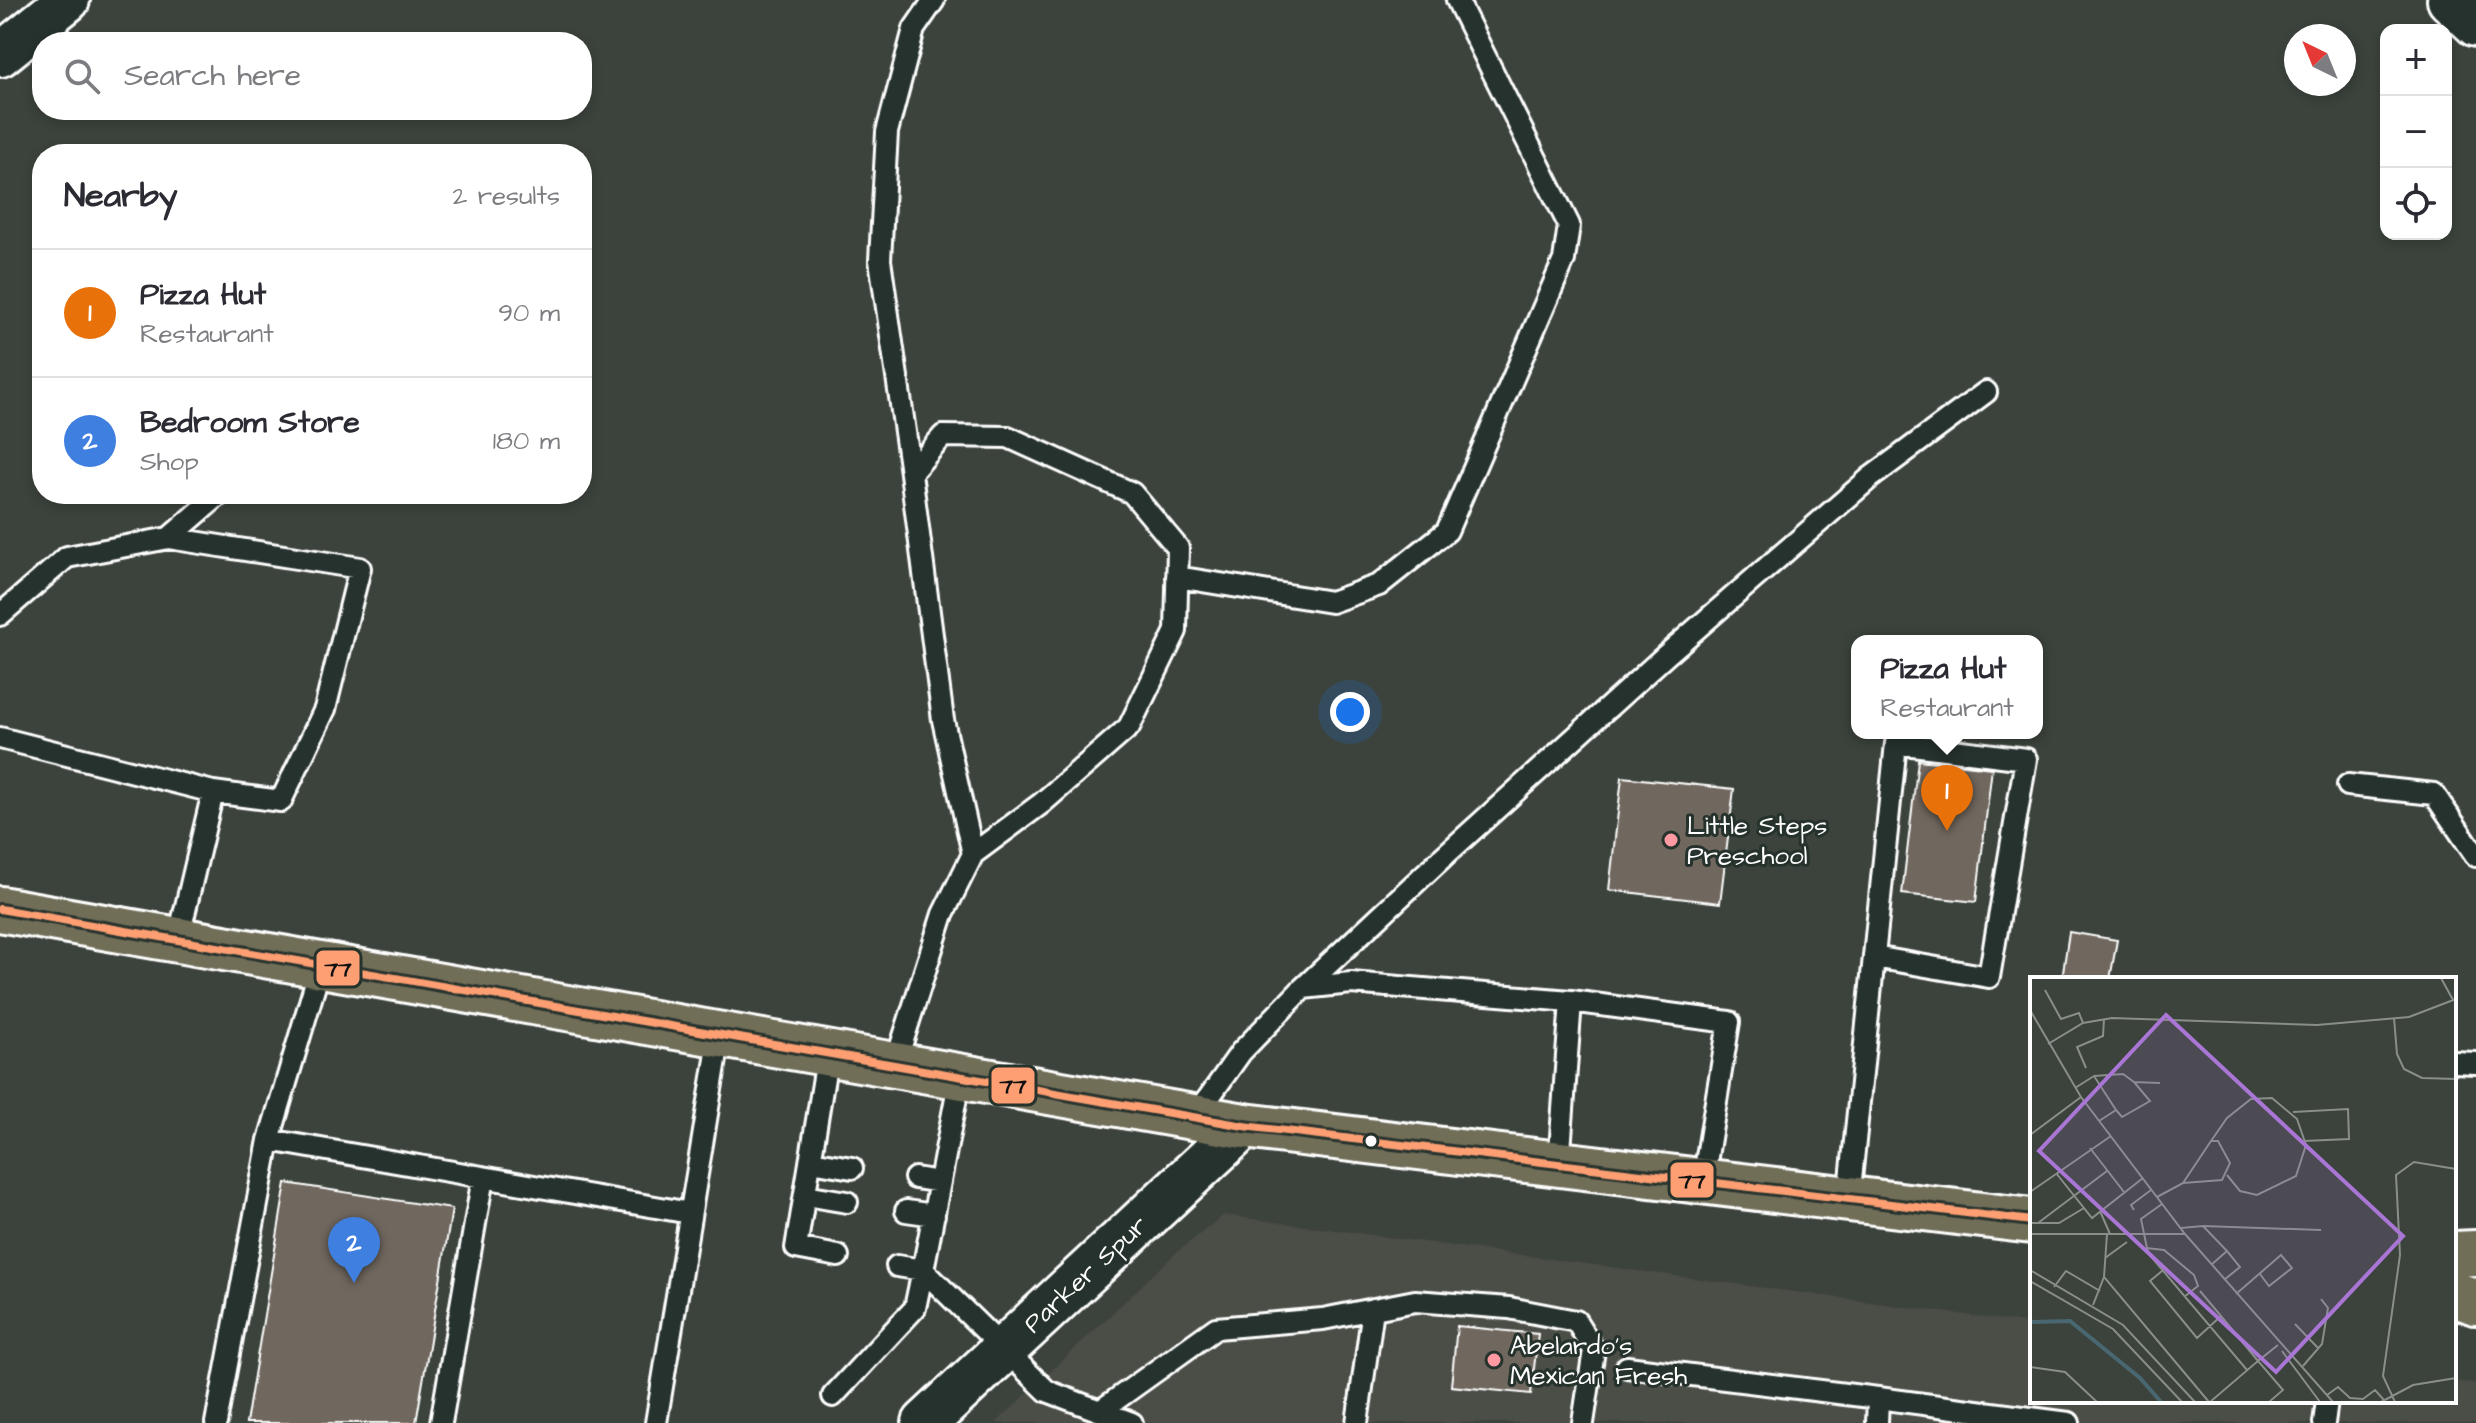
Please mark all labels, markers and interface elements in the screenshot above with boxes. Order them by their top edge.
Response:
north arrow [2284,24,2356,96]
map controls [2380,24,2452,240]
button: + [2380,24,2452,96]
search box [32,32,592,120]
icon: search [60,54,104,98]
text: Search here [124,55,301,97]
button: − [2380,96,2452,168]
button: locate [2380,168,2452,240]
text: Nearby [64,172,178,220]
text: 2 results [452,178,560,214]
text: Pizza Hut [140,274,266,316]
text: 1 [88,295,92,331]
text: 90 m [498,295,560,331]
text: Restaurant [140,316,274,352]
text: Bedroom Store [140,402,360,444]
text: 2 [83,423,97,459]
text: 180 m [493,423,560,459]
text: Shop [140,444,199,480]
popup [1851,635,2043,739]
text: Pizza Hut [1880,648,2006,690]
text: Restaurant [1880,690,2014,726]
your location [1330,692,1370,732]
pin: 1 [1921,765,1973,831]
place label: Little Steps Preschool [1687,808,1827,874]
marker: Little Steps Preschool [1662,831,1680,849]
line badge: 77 [315,949,361,987]
text: 77 [323,954,352,985]
inset map [2030,977,2456,1403]
line badge: 77 [990,1066,1036,1105]
text: 77 [998,1071,1027,1102]
unlabelled marker [1363,1133,1379,1149]
line badge: 77 [1669,1161,1715,1199]
text: 77 [1677,1166,1706,1197]
street label: Parker Spur [1016,1208,1156,1342]
pin: 2 [328,1217,380,1283]
place label: Abelardo’s Mexican Fresh [1510,1328,1687,1394]
marker: Abelardo’s Mexican Fresh [1485,1351,1503,1369]

